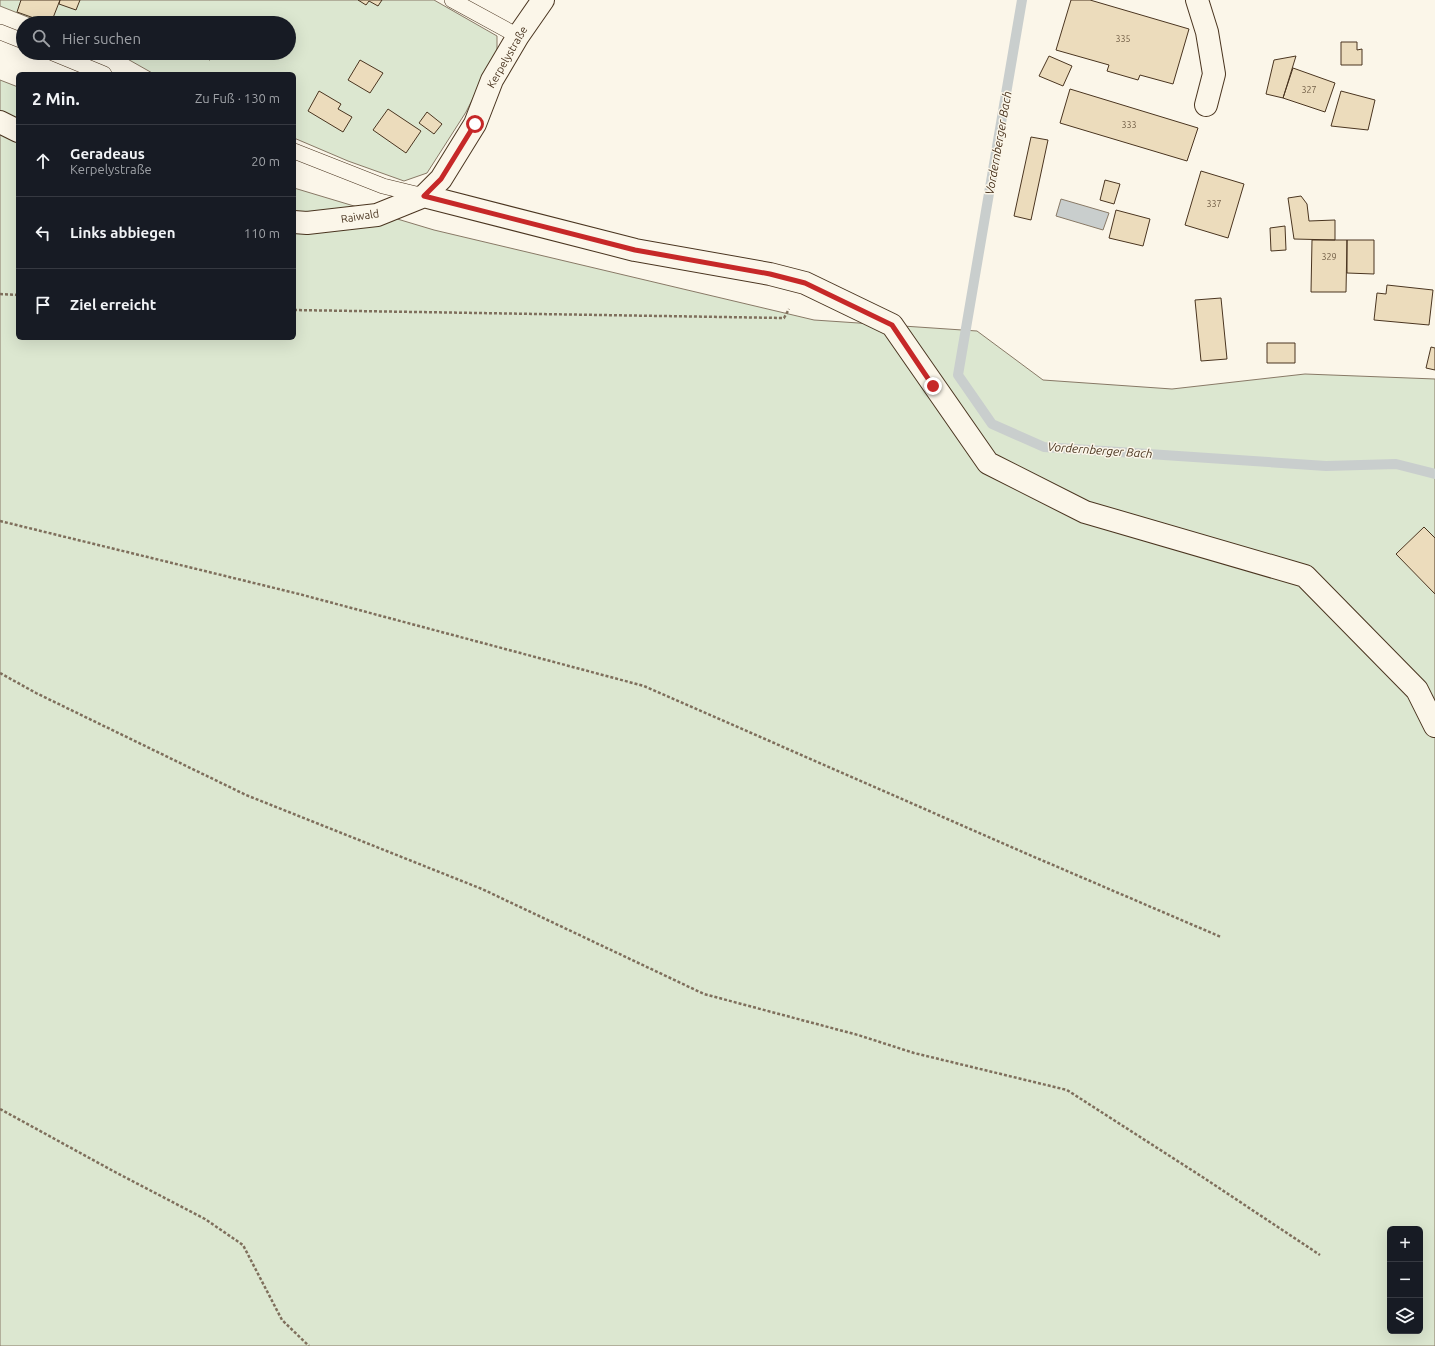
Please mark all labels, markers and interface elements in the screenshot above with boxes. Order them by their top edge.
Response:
search box [16,16,296,60]
street label: Kerpelystraße [485,24,529,90]
icon: search [30,27,52,49]
text: Hier suchen [62,30,141,47]
house number: 335 [1115,34,1131,44]
house number: 327 [1301,85,1317,95]
text: 2 Min. [32,89,80,108]
water label: Vordernberger Bach [982,90,1014,196]
text: Zu Fuß · 130 m [195,91,280,105]
route start [466,115,484,133]
house number: 333 [1121,120,1137,130]
text: Geradeaus [70,145,145,162]
icon: ahead [32,150,54,172]
text: 20 m [251,154,280,168]
text: Kerpelystraße [70,162,152,176]
house number: 337 [1206,199,1222,209]
street label: Raiwald [340,207,380,225]
icon: left [32,222,54,244]
text: Links abbiegen [70,224,175,241]
text: 110 m [244,226,280,240]
house number: 329 [1321,252,1337,262]
icon: arrive [32,294,54,316]
text: Ziel erreicht [70,296,156,313]
route end [924,377,942,395]
water label: Vordernberger Bach [1047,440,1153,460]
map controls [1387,1226,1423,1334]
button: + [1387,1226,1423,1262]
button: − [1387,1262,1423,1298]
button: layers [1387,1298,1423,1334]

